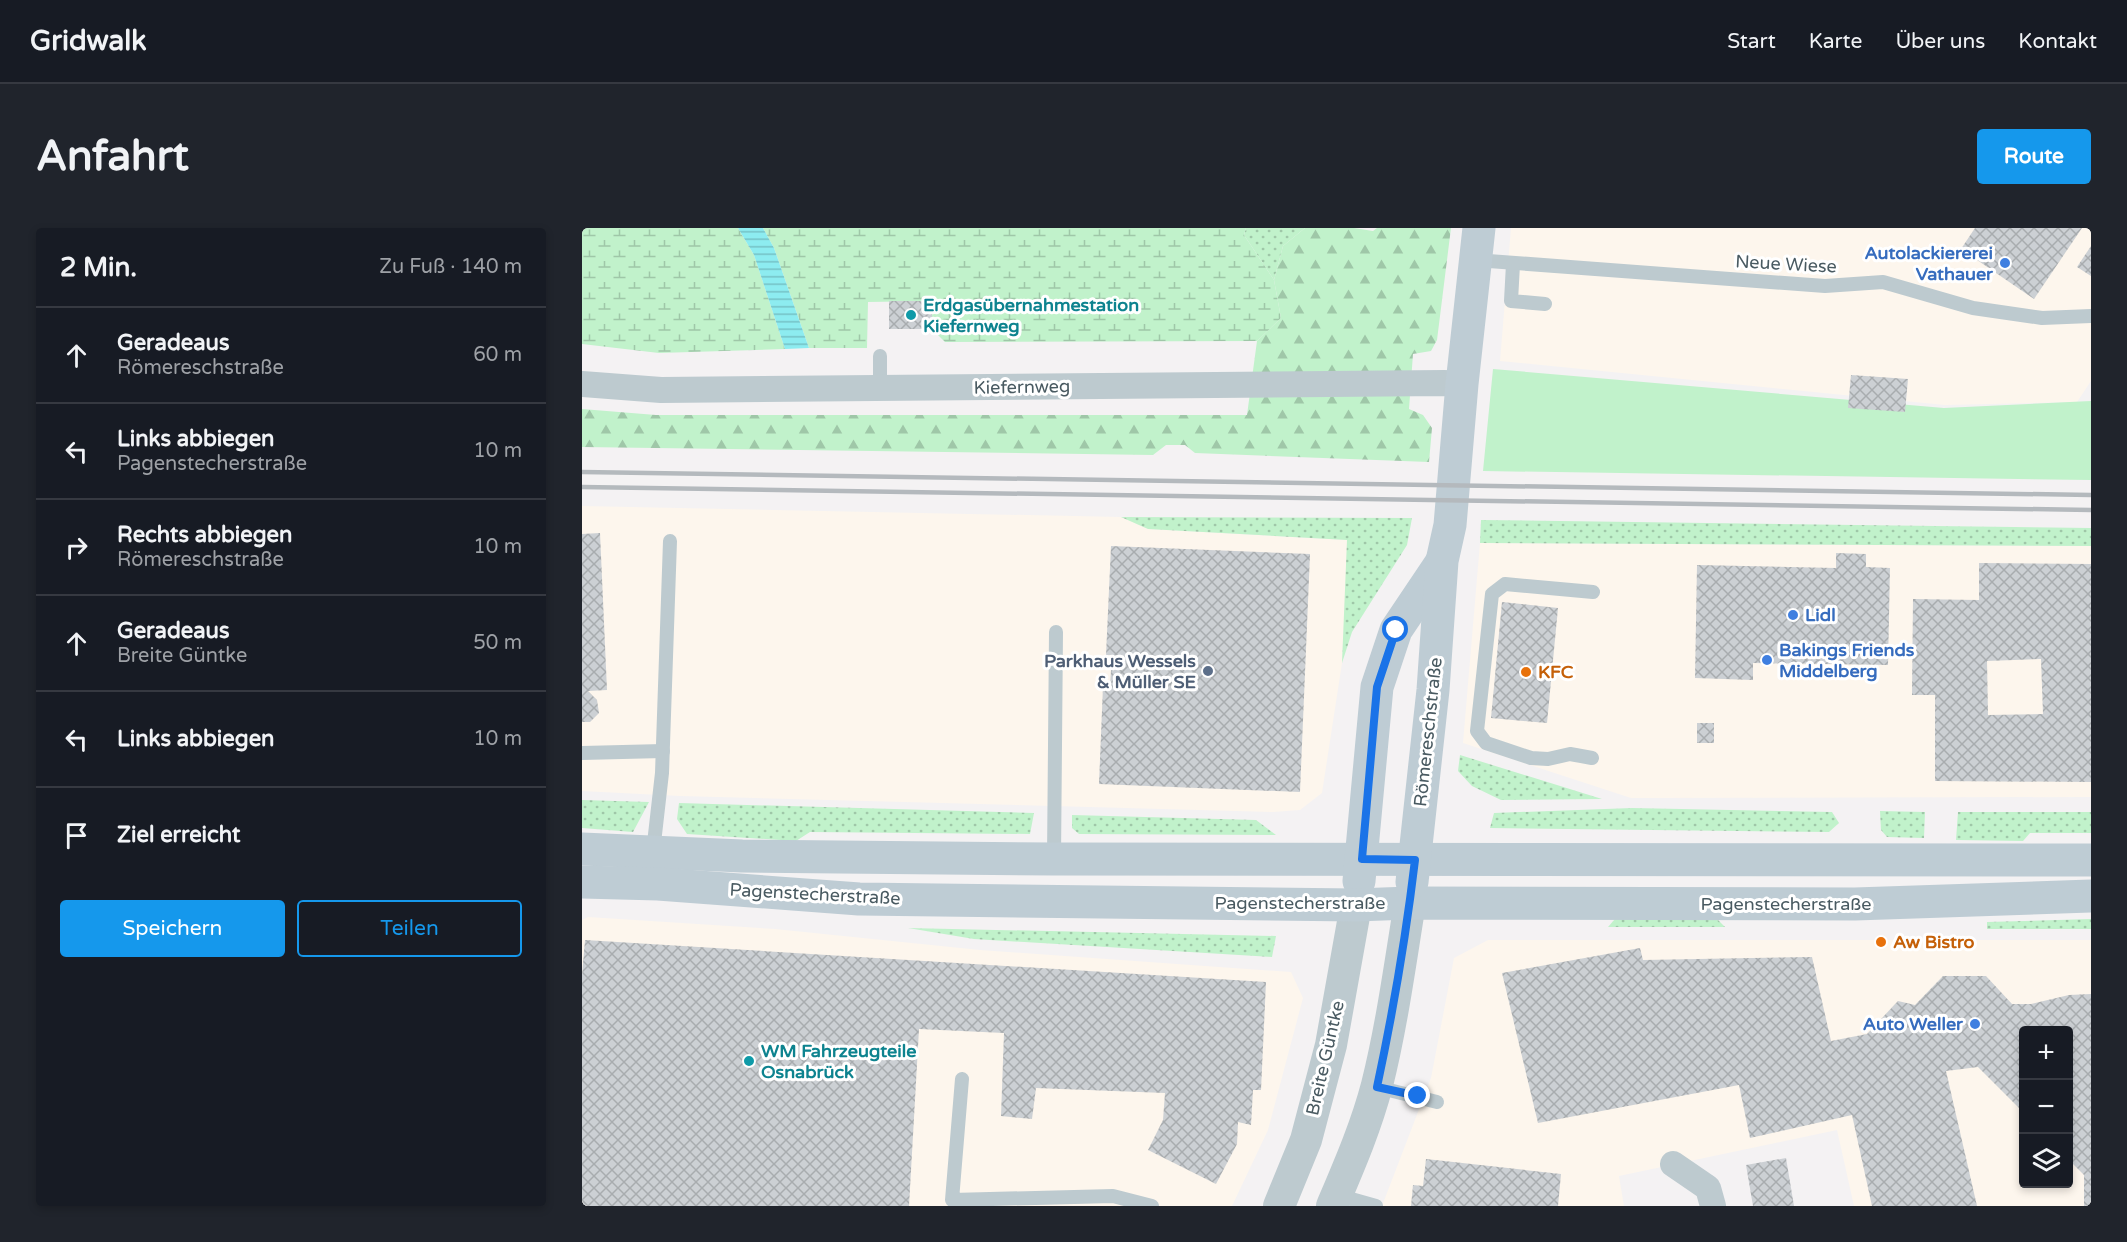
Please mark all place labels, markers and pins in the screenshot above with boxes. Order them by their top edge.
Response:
place label: Autolackiererei Vathauer [1864,242,1994,285]
marker: Autolackiererei Vathauer [1998,256,2012,270]
place label: Erdgasübernahmestation Kiefernweg [923,294,1139,337]
marker: Erdgasübernahmestation Kiefernweg [904,308,918,322]
place label: Lidl [1805,604,1836,626]
marker: Lidl [1786,608,1800,622]
place label: Bakings Friends Middelberg [1779,639,1915,682]
place label: Parkhaus Wessels & Müller SE [1044,650,1196,693]
marker: Bakings Friends Middelberg [1760,653,1774,667]
place label: KFC [1538,661,1574,683]
marker: Parkhaus Wessels & Müller SE [1201,664,1215,678]
marker: KFC [1519,665,1533,679]
place label: Aw Bistro [1893,931,1975,953]
marker: Aw Bistro [1874,935,1888,949]
place label: Auto Weller [1863,1013,1964,1035]
marker: Auto Weller [1968,1017,1982,1031]
place label: WM Fahrzeugteile Osnabrück [761,1040,916,1083]
marker: WM Fahrzeugteile Osnabrück [742,1054,756,1068]

